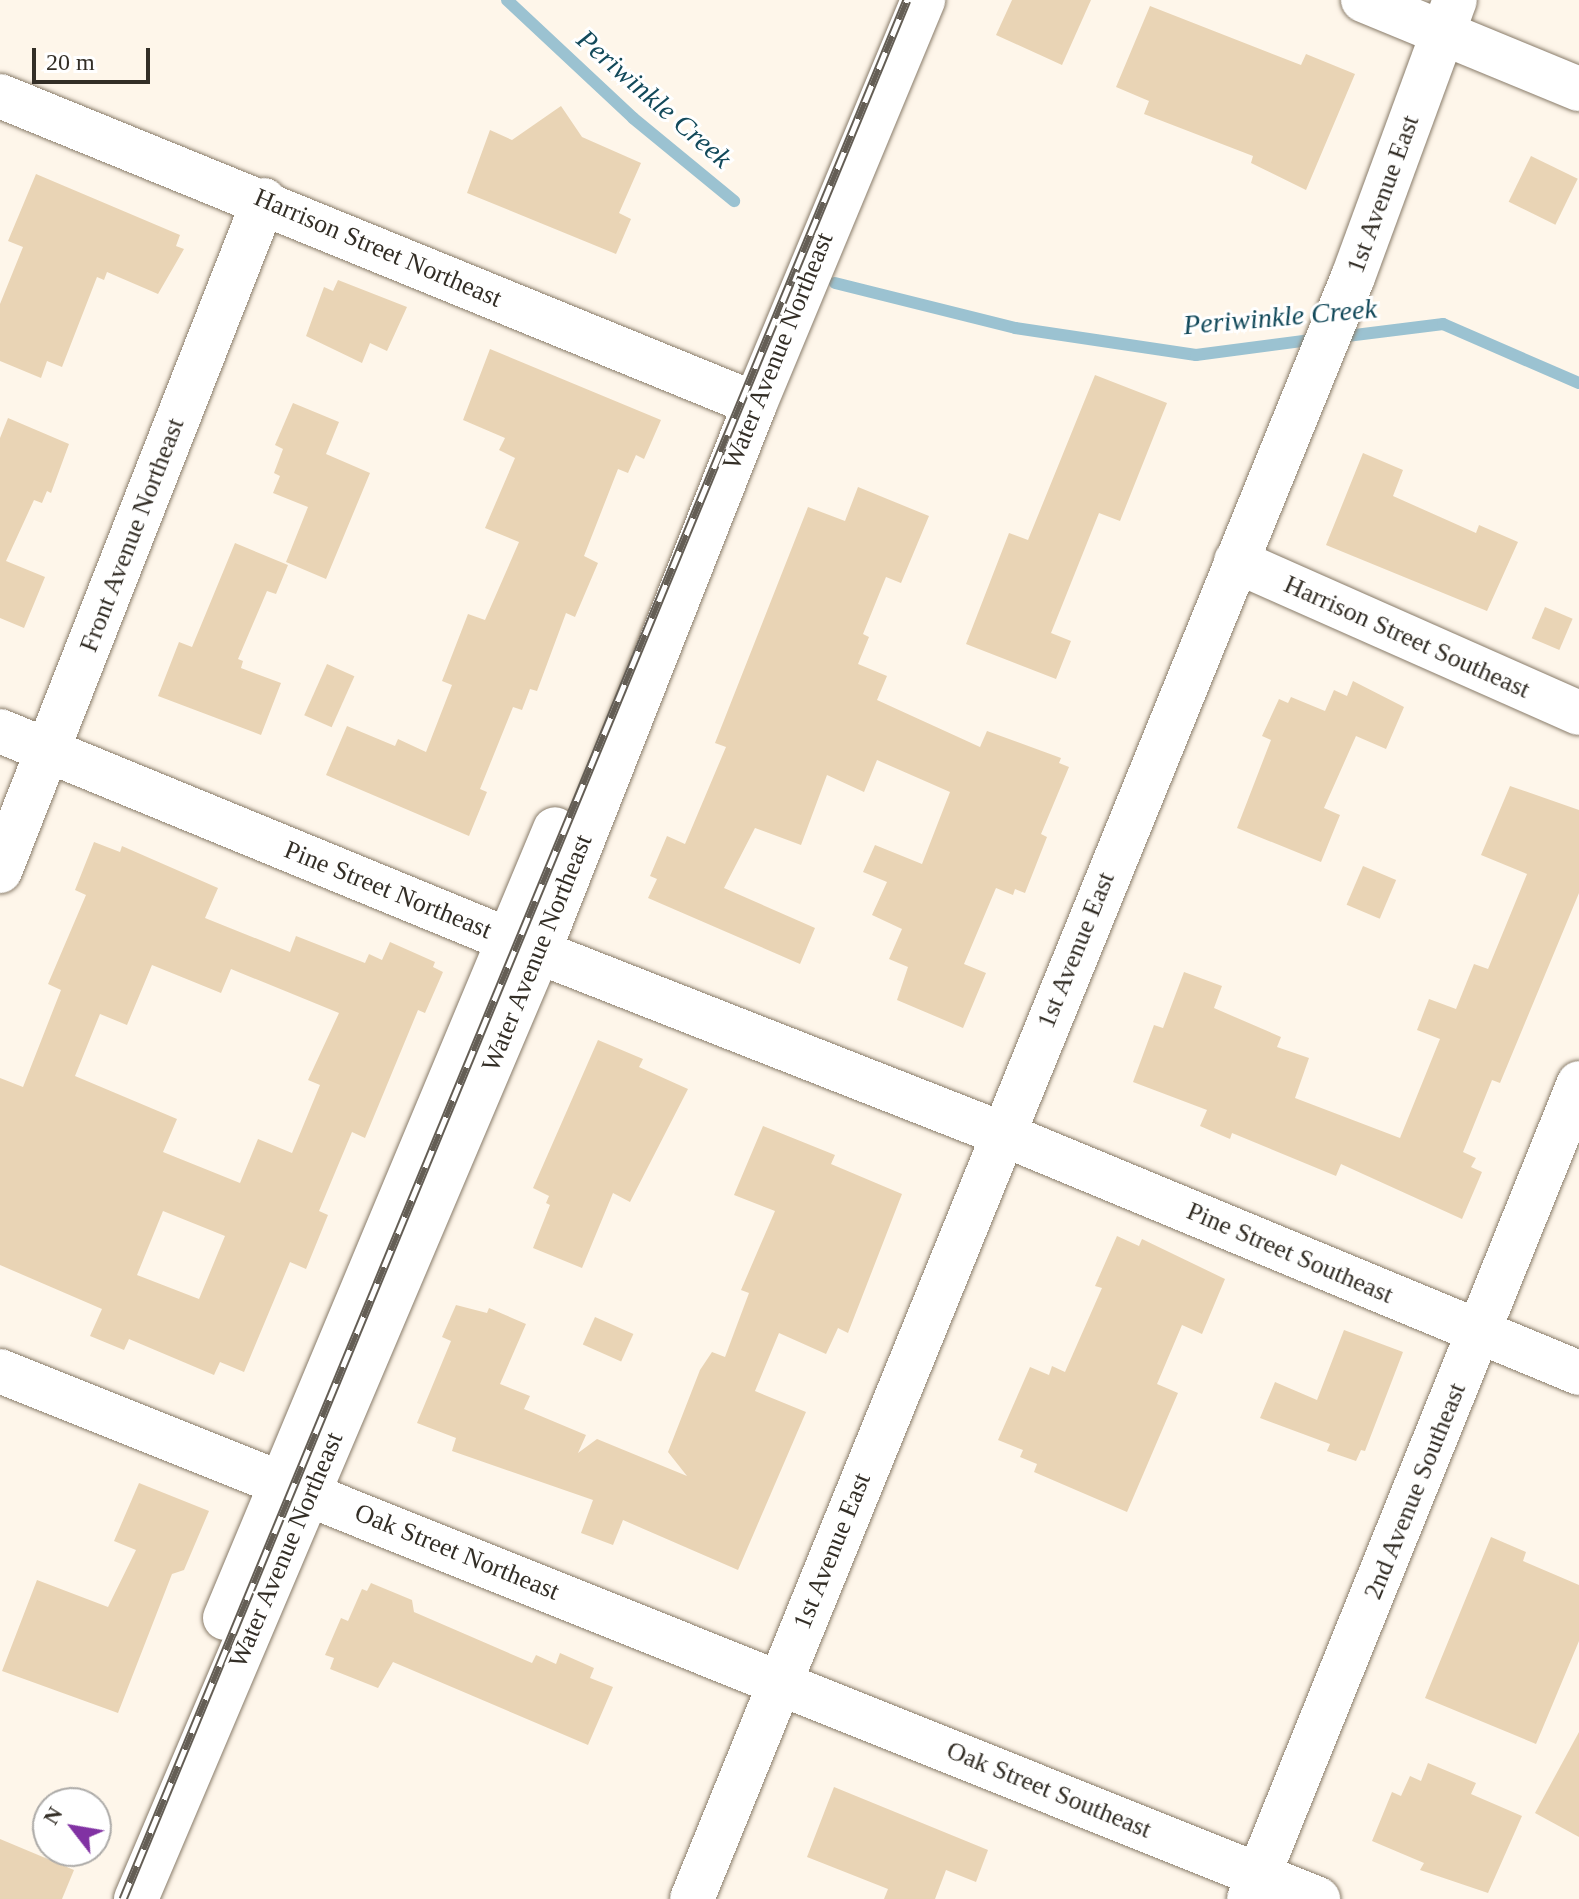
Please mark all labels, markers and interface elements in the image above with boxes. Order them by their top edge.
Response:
water label: Periwinkle Creek [570,23,738,175]
scale bar [36,32,154,82]
text: 20 m [46,49,95,75]
street label: 1st Avenue East [1340,110,1426,278]
street label: Harrison Street Northeast [250,182,506,314]
street label: Water Avenue Northeast [716,227,840,475]
water label: Periwinkle Creek [1182,292,1378,342]
street label: Front Avenue Northeast [73,413,191,657]
street label: Harrison Street Southeast [1279,569,1535,705]
street label: Water Avenue Northeast [475,829,599,1077]
street label: Pine Street Northeast [280,834,496,946]
street label: 1st Avenue East [1030,867,1122,1033]
street label: Pine Street Southeast [1182,1195,1398,1311]
street label: 2nd Avenue Southeast [1357,1378,1473,1604]
street label: Water Avenue Northeast [222,1427,350,1673]
street label: 1st Avenue East [786,1468,878,1634]
street label: Oak Street Northeast [350,1497,564,1607]
street label: Oak Street Southeast [942,1735,1156,1845]
north arrow [32,1787,112,1867]
text: N [38,1802,68,1829]

